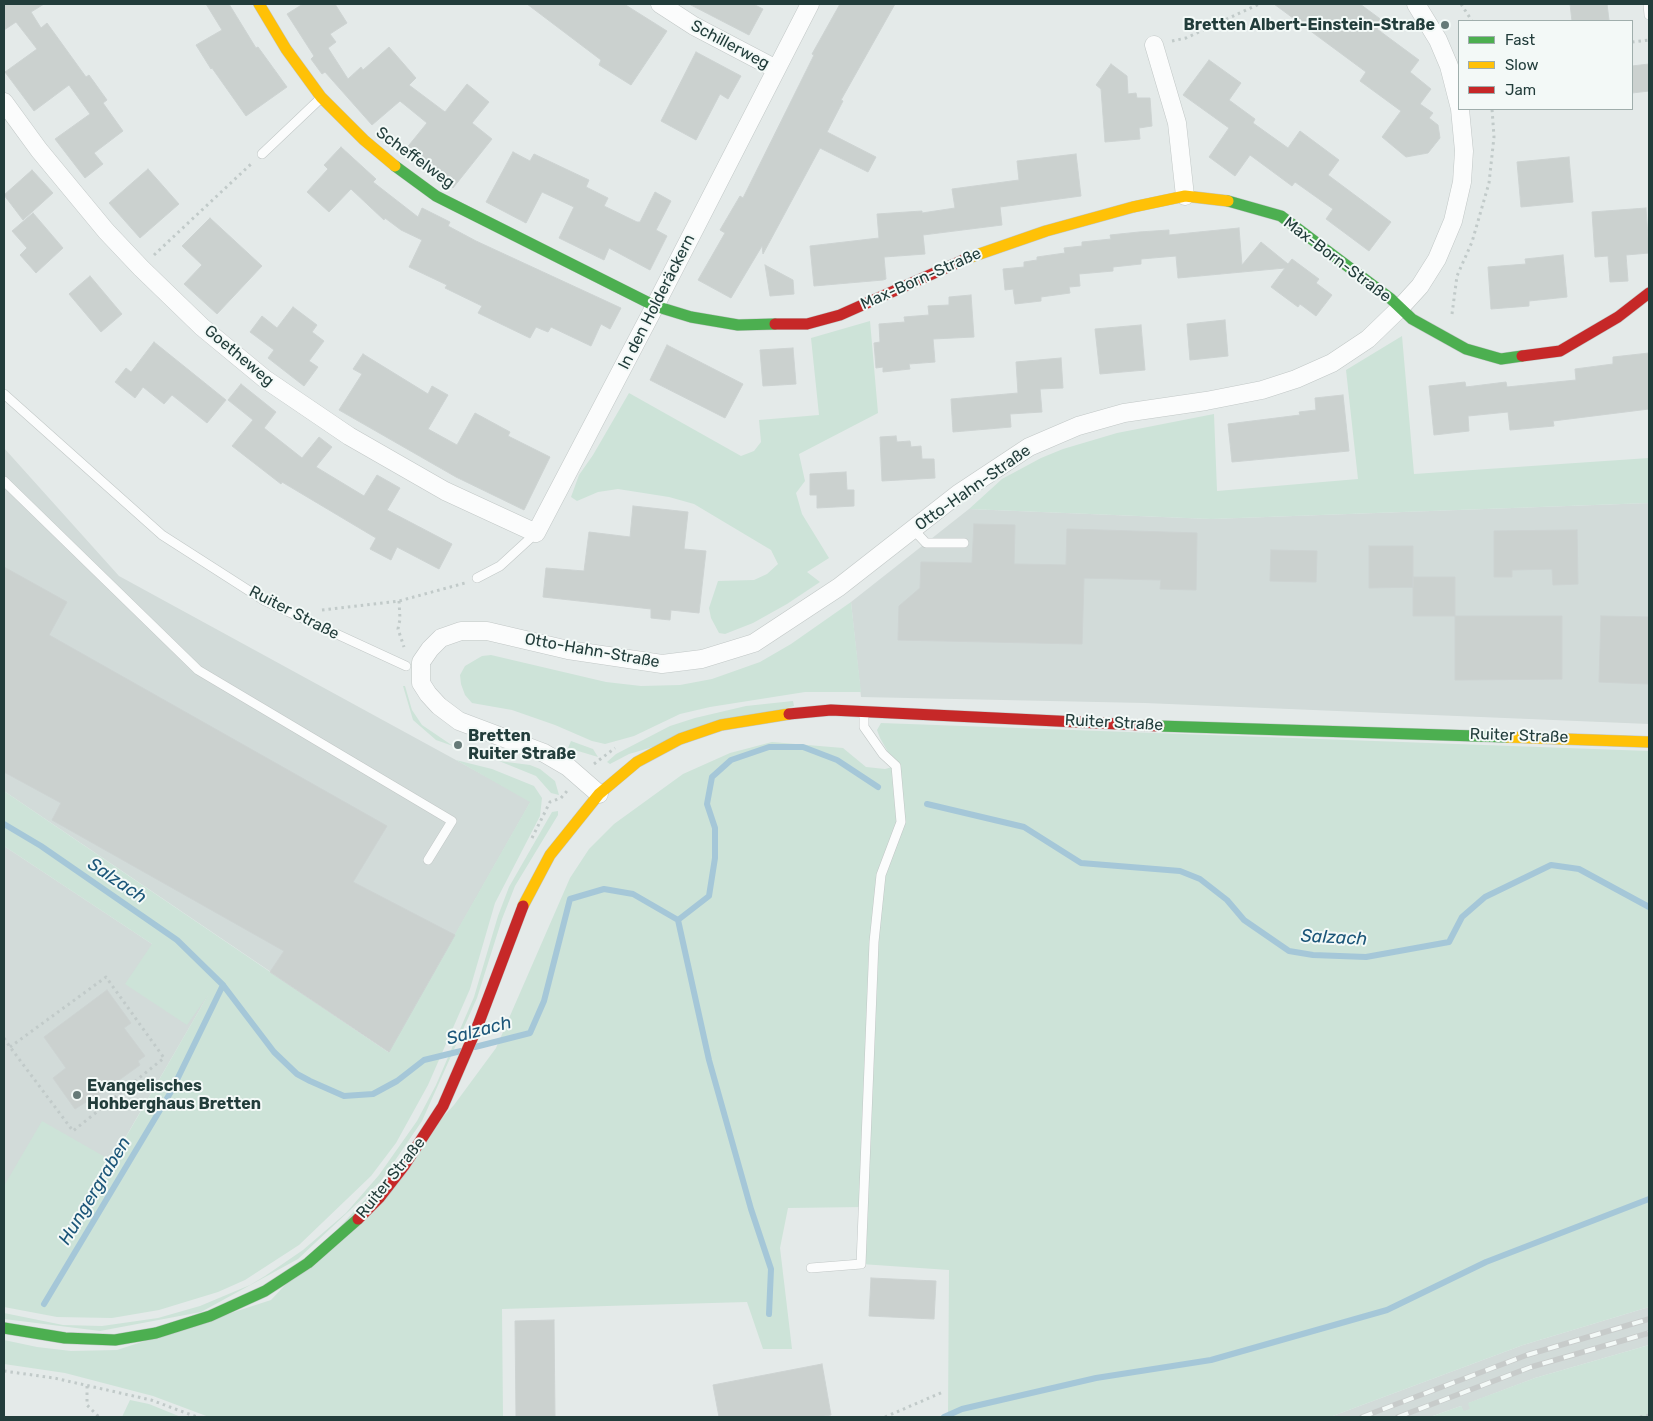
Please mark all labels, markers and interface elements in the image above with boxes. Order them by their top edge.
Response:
place label: Bretten Albert-Einstein-Straße [1183,15,1435,35]
street label: Schillerweg [687,16,773,74]
marker: Bretten Albert-Einstein-Straße [1439,19,1451,31]
legend [1458,20,1633,110]
text: Fast [1505,31,1535,49]
text: Slow [1505,56,1538,74]
text: Jam [1505,81,1536,99]
street label: Scheffelweg [372,123,458,193]
street label: Max-Born-Straße [1279,213,1395,307]
street label: In den Holderäckern [615,231,699,373]
street label: Max-Born-Straße [858,244,984,314]
street label: Goetheweg [200,321,278,391]
street label: Otto-Hahn-Straße [912,441,1034,535]
street label: Ruiter Straße [246,582,342,644]
street label: Otto-Hahn-Straße [523,630,661,672]
street label: Ruiter Straße [1064,711,1164,735]
street label: Ruiter Straße [1469,725,1569,747]
place label: Bretten Ruiter Straße [468,726,576,764]
marker: Bretten Ruiter Straße [452,739,464,751]
water label: Salzach [83,853,151,909]
water label: Salzach [1300,925,1368,951]
water label: Salzach [444,1012,514,1050]
place label: Evangelisches Hohberghaus Bretten [87,1076,261,1114]
marker: Evangelisches Hohberghaus Bretten [71,1089,83,1101]
water label: Hungergraben [54,1133,136,1249]
street label: Ruiter Straße [353,1134,429,1222]

